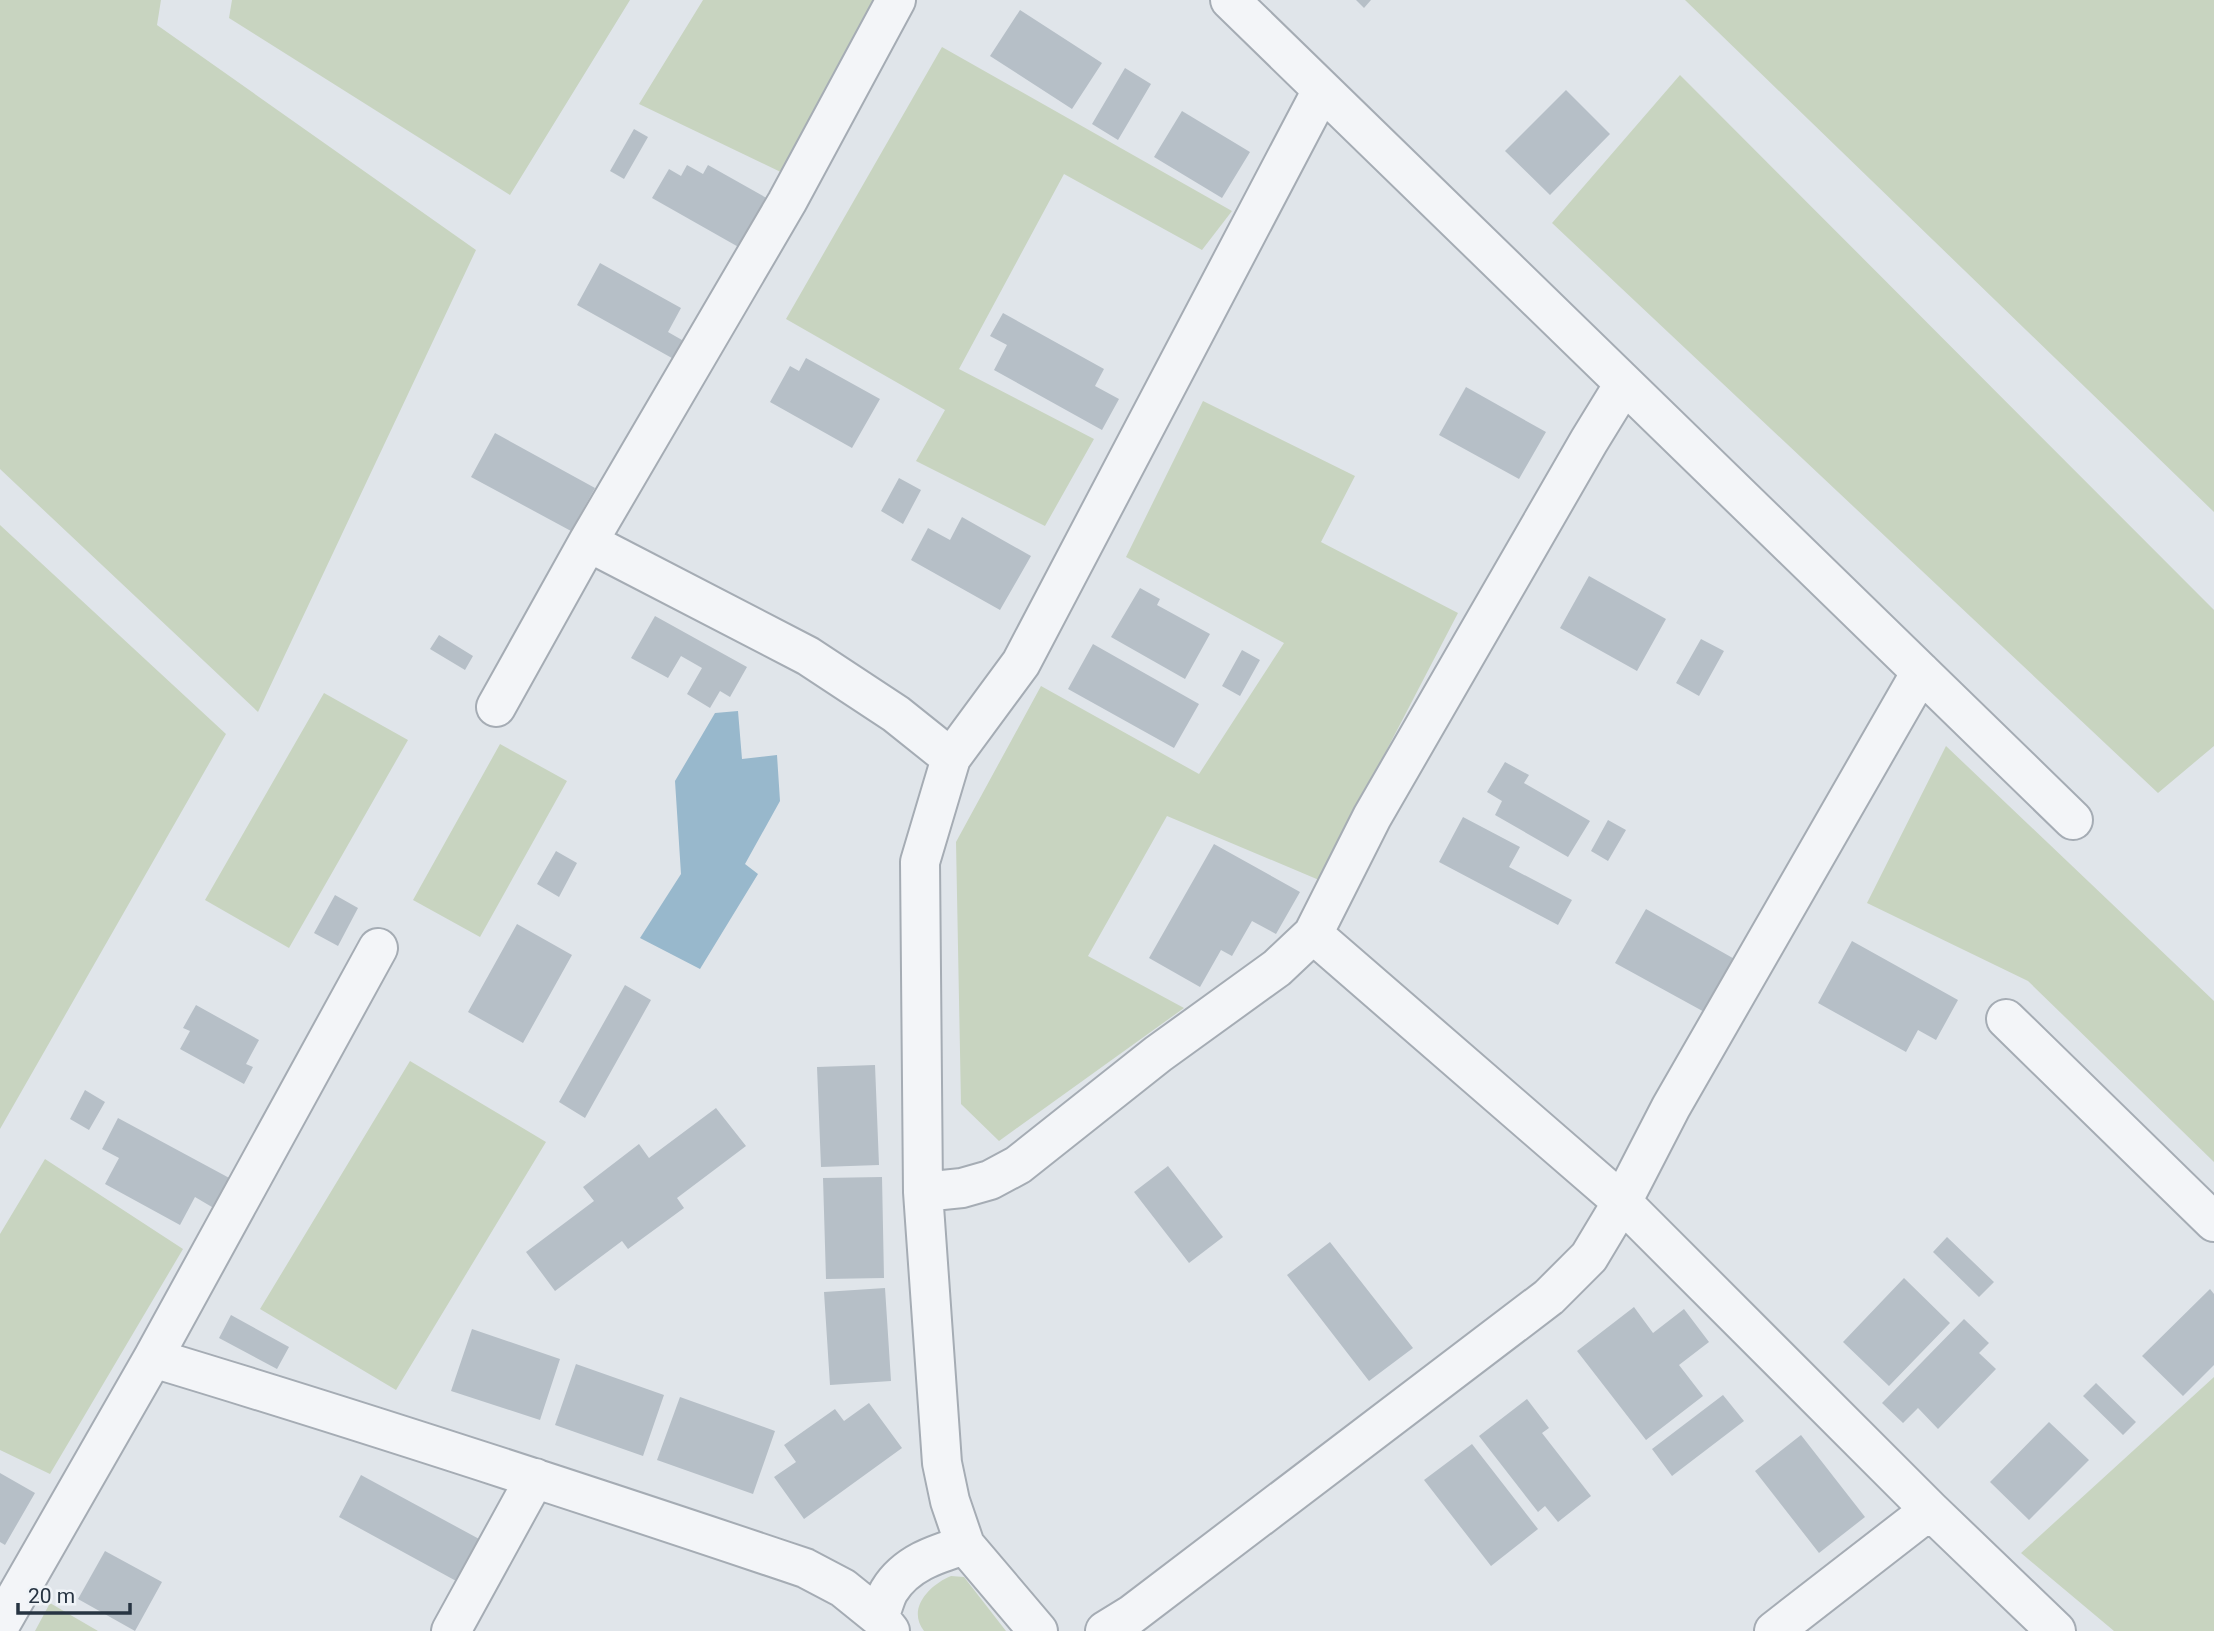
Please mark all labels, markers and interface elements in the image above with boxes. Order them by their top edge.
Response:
scale bar [18,1572,130,1616]
text: 20 m [28,1584,75,1608]

